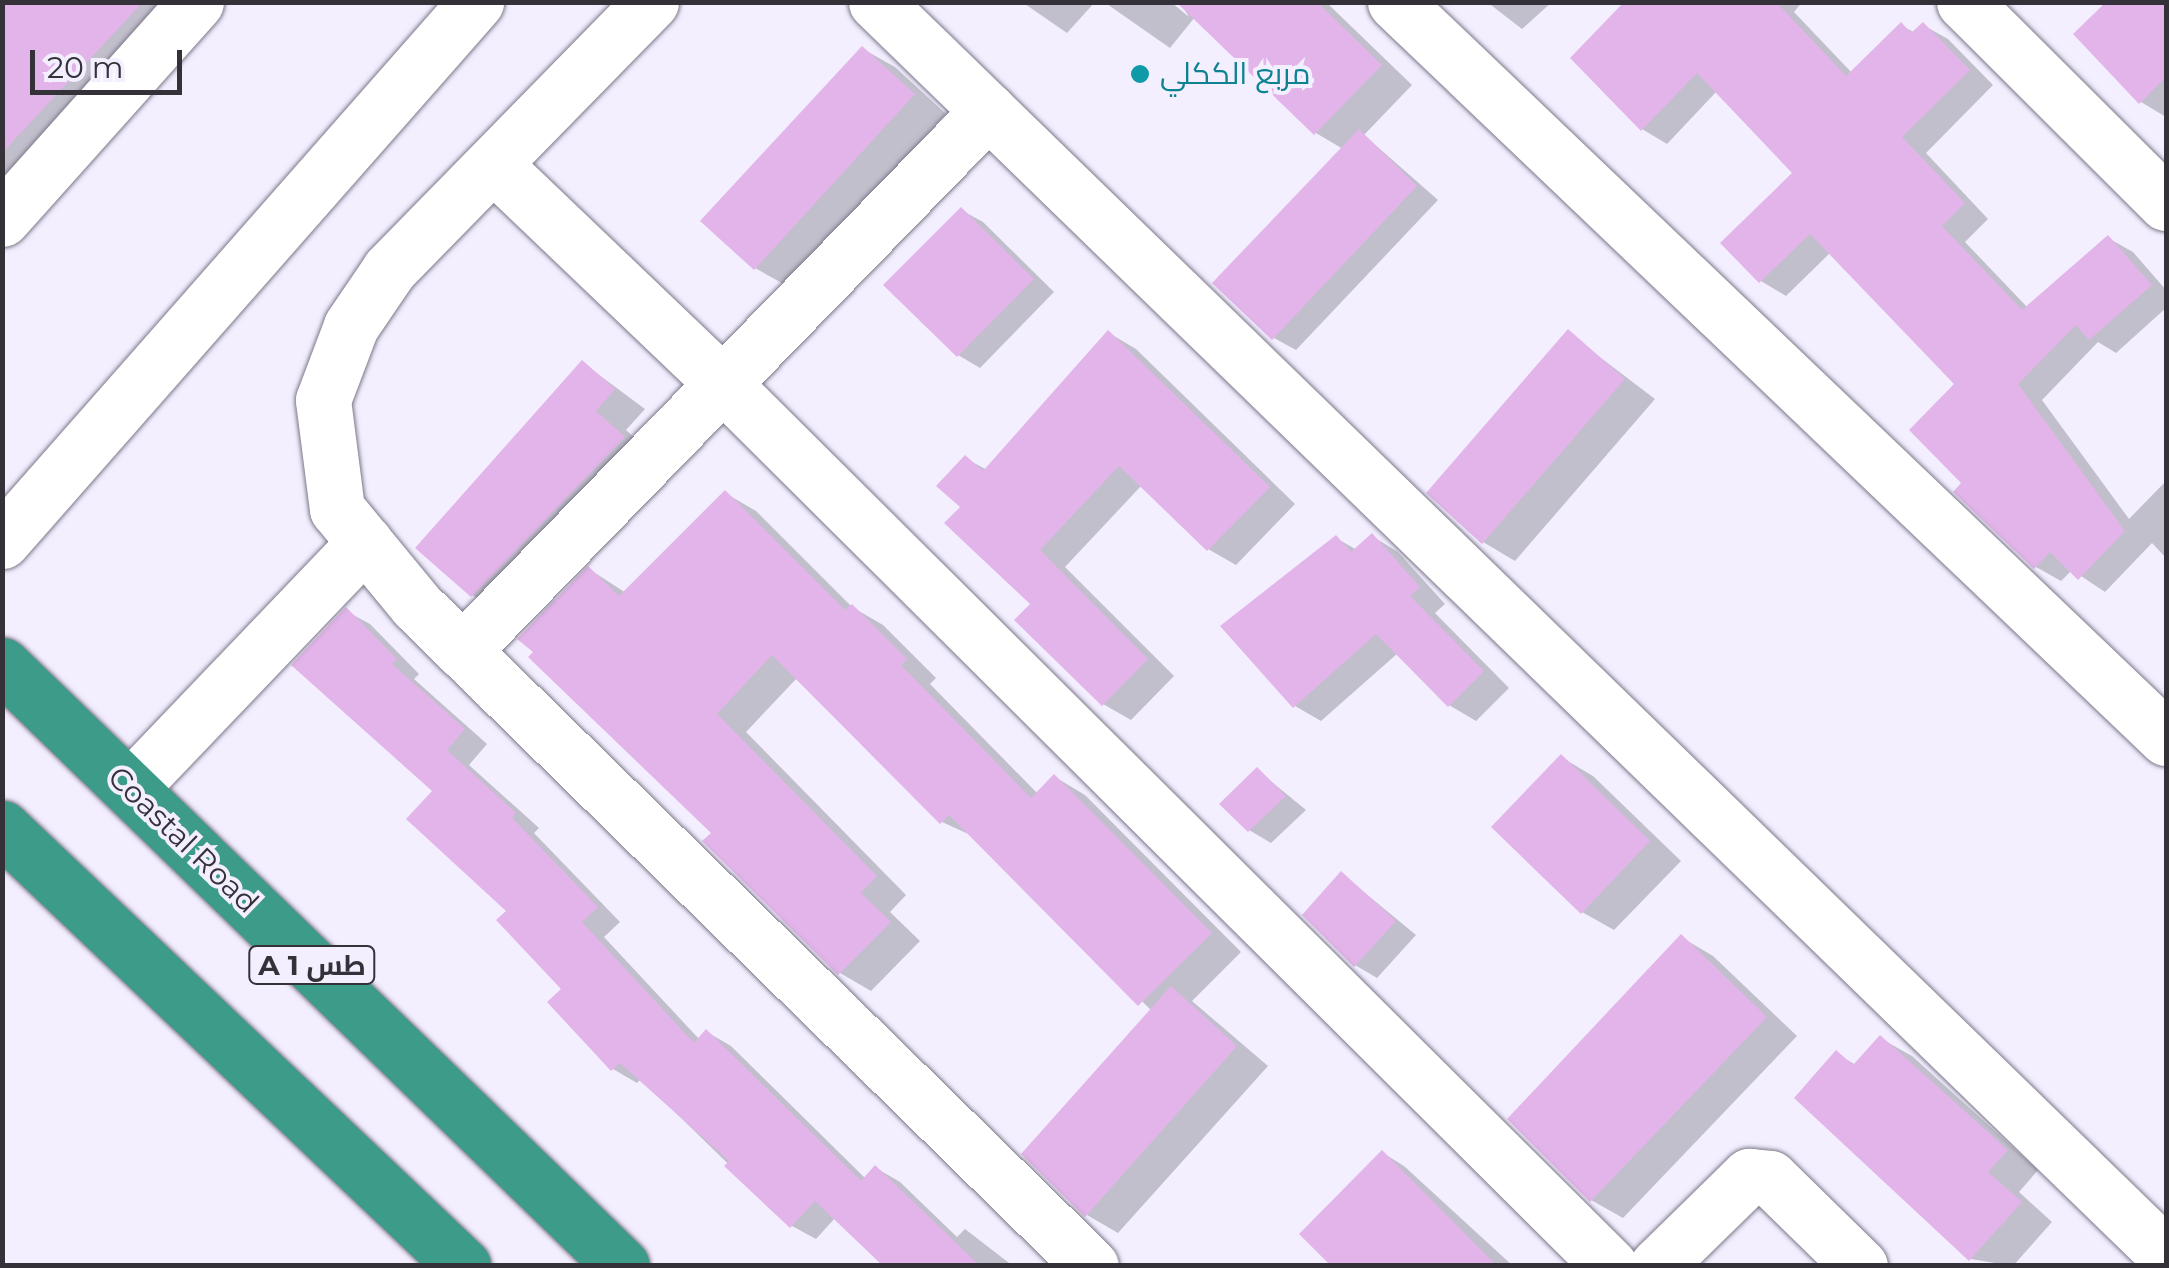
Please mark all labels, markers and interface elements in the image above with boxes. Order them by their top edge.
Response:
scale bar [35,30,188,92]
text: 20 m [47,49,124,86]
place label: مربع الككلي [1160,56,1310,92]
marker: مربع الككلي [1129,63,1151,85]
street label: Coastal Road [100,759,266,921]
road number: A 1 طس [247,942,377,988]

